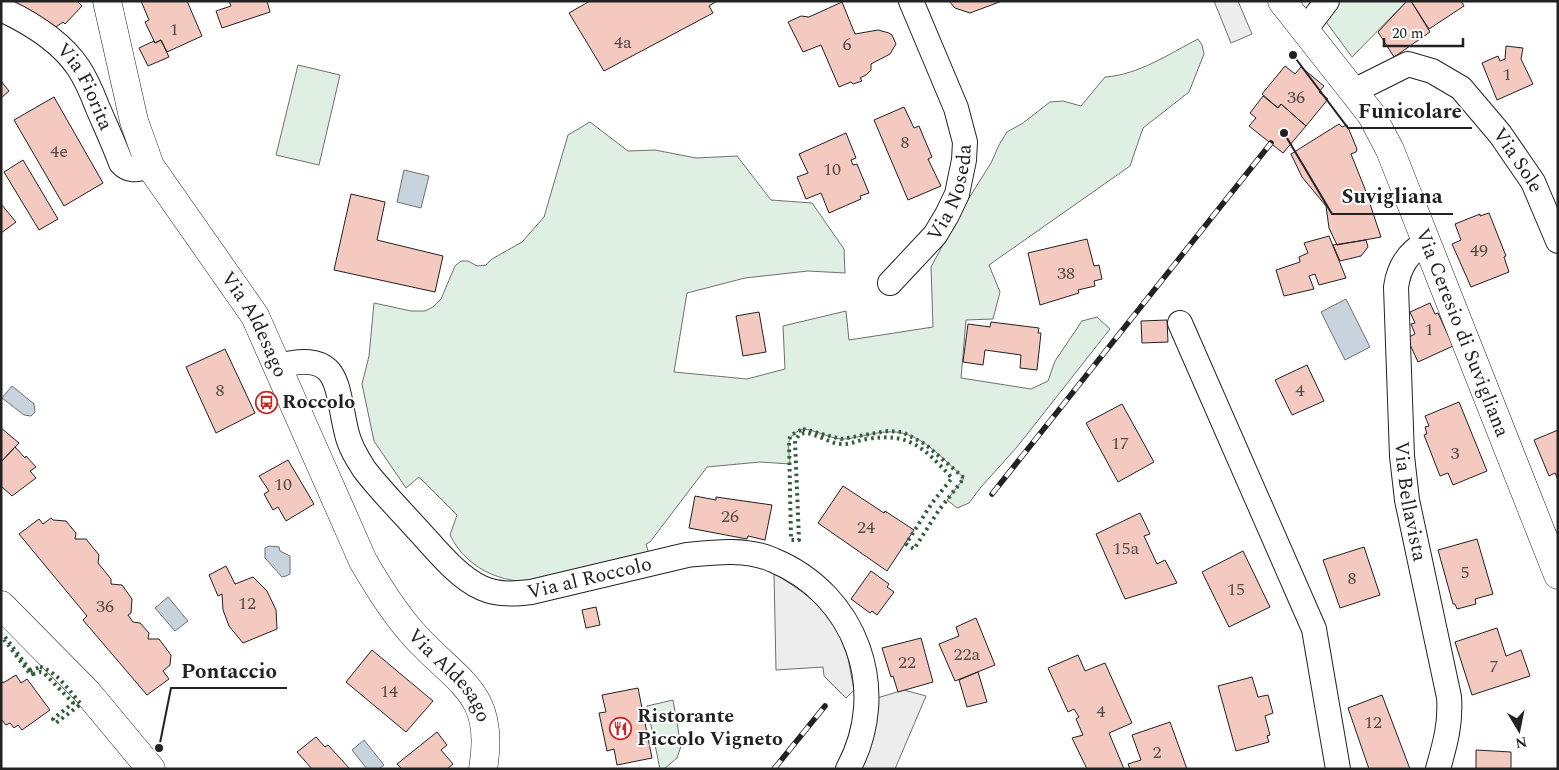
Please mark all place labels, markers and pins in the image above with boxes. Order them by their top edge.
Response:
callout: Funicolare [1348,92,1472,128]
callout: Suvigliana [1332,178,1453,214]
place label: Roccolo [282,387,355,417]
bus stop icon: Roccolo [254,390,278,414]
callout: Pontaccio [171,652,287,688]
place label: Ristorante Piccolo Vigneto [637,701,783,754]
restaurant icon: Ristorante Piccolo Vigneto [609,716,633,740]

